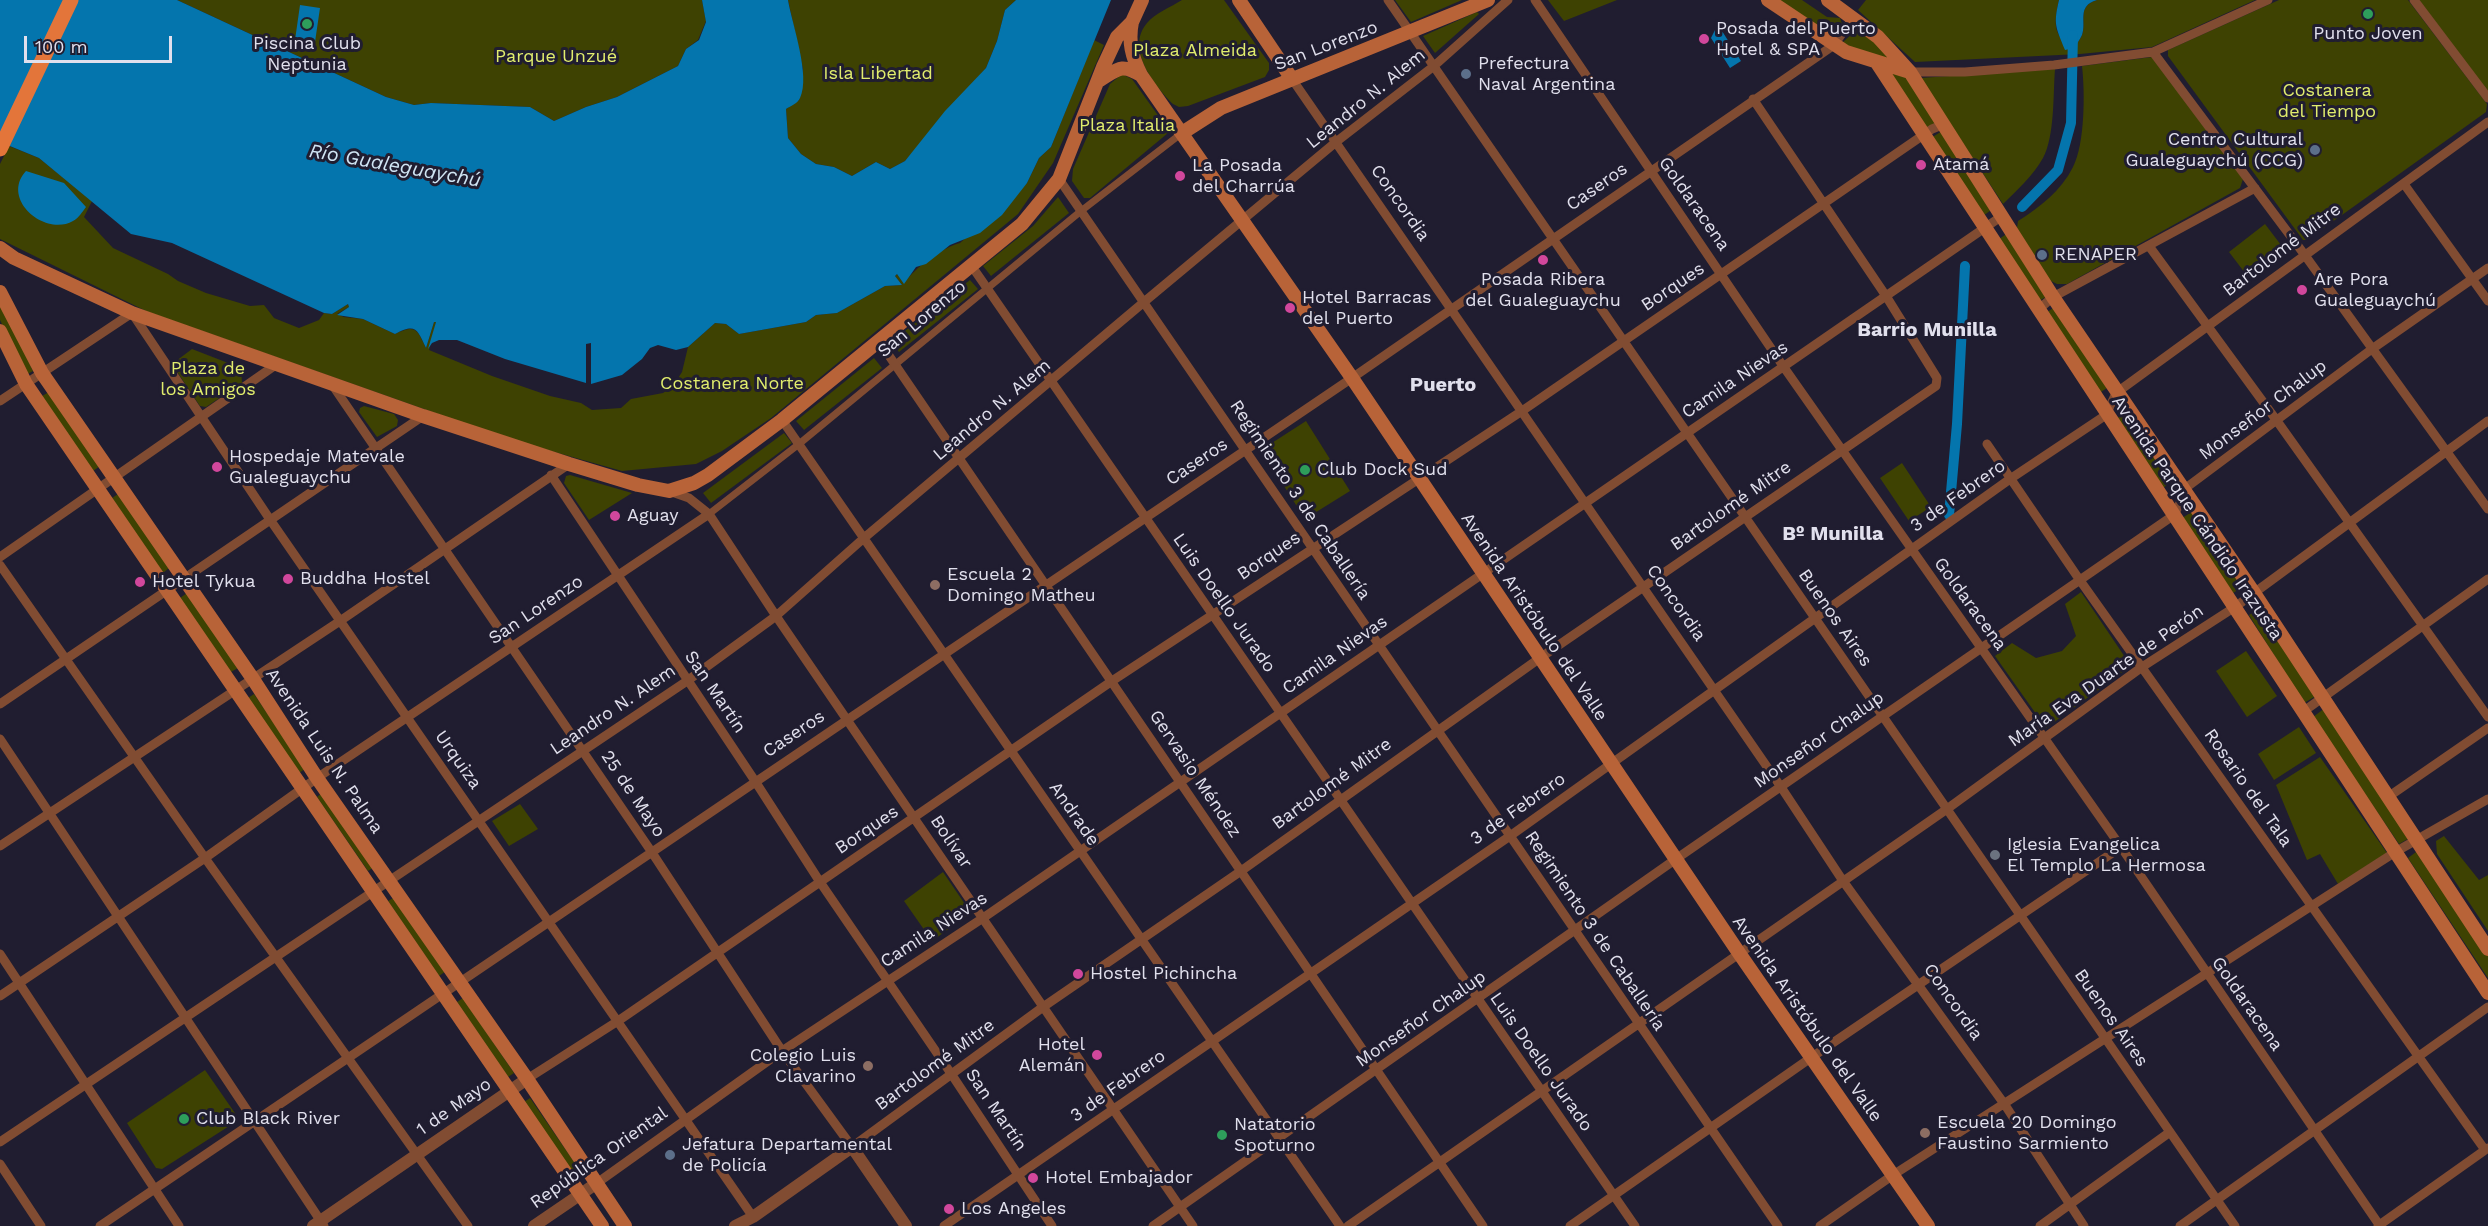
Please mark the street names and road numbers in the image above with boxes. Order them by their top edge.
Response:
street label: San Lorenzo [1271,16,1381,76]
street label: Leandro N. Alem [1302,44,1430,154]
street label: Goldaracena [1654,153,1734,255]
street label: Caseros [1562,158,1632,216]
street label: Concordia [1366,161,1434,245]
street label: Bartolomé Mitre [2219,199,2345,301]
street label: Borques [1637,258,1709,316]
street label: San Lorenzo [873,276,971,362]
street label: Camila Nievas [1678,337,1792,423]
street label: Leandro N. Alem [929,355,1055,465]
street label: Monseñor Chalup [2195,355,2331,465]
street label: Avenida Parque Cándido Irazusta [2107,392,2287,644]
street label: Regimiento 3 de Caballería [1225,396,1375,604]
street label: Caseros [1162,434,1232,490]
street label: 3 de Febrero [1906,455,2010,537]
street label: Bartolomé Mitre [1667,456,1795,556]
street label: Avenida Aristóbulo del Valle [1456,509,1612,725]
street label: Borques [1233,527,1305,585]
street label: Luis Doello Jurado [1168,529,1280,677]
street label: Goldaracena [1929,553,2011,655]
street label: Concordia [1642,561,1710,645]
street label: Buenos Aires [1793,565,1877,671]
street label: San Lorenzo [485,571,587,649]
street label: María Eva Duarte de Perón [2004,600,2208,752]
street label: Camila Nievas [1278,611,1392,699]
street label: San Martín [680,647,750,737]
street label: Leandro N. Alem [546,660,680,760]
street label: Avenida Luis N. Palma [261,664,387,838]
street label: Monseñor Chalup [1750,687,1888,793]
street label: Caseros [759,706,829,762]
street label: Gervasio Méndez [1144,706,1246,842]
street label: Rosario del Tala [2199,725,2297,851]
street label: Urquiza [430,726,486,794]
street label: Bartolomé Mitre [1268,733,1396,835]
street label: 25 de Mayo [596,747,670,841]
street label: 3 de Febrero [1466,768,1570,850]
street label: Andrade [1044,778,1104,850]
street label: Borques [831,801,903,859]
street label: Bolívar [925,811,977,873]
street label: Regimiento 3 de Caballería [1520,827,1670,1035]
street label: Camila Nievas [876,887,992,973]
street label: Avenida Aristóbulo del Valle [1727,912,1887,1126]
street label: Goldaracena [2207,953,2287,1055]
street label: Concordia [1919,960,1987,1044]
street label: Buenos Aires [2069,965,2153,1071]
street label: Monseñor Chalup [1352,966,1490,1072]
street label: Luis Doello Jurado [1485,988,1597,1136]
street label: Bartolomé Mitre [871,1014,999,1116]
street label: 3 de Febrero [1066,1045,1170,1127]
street label: San Martín [961,1065,1031,1155]
street label: 1 de Mayo [413,1073,495,1141]
street label: República Oriental [526,1103,672,1213]

